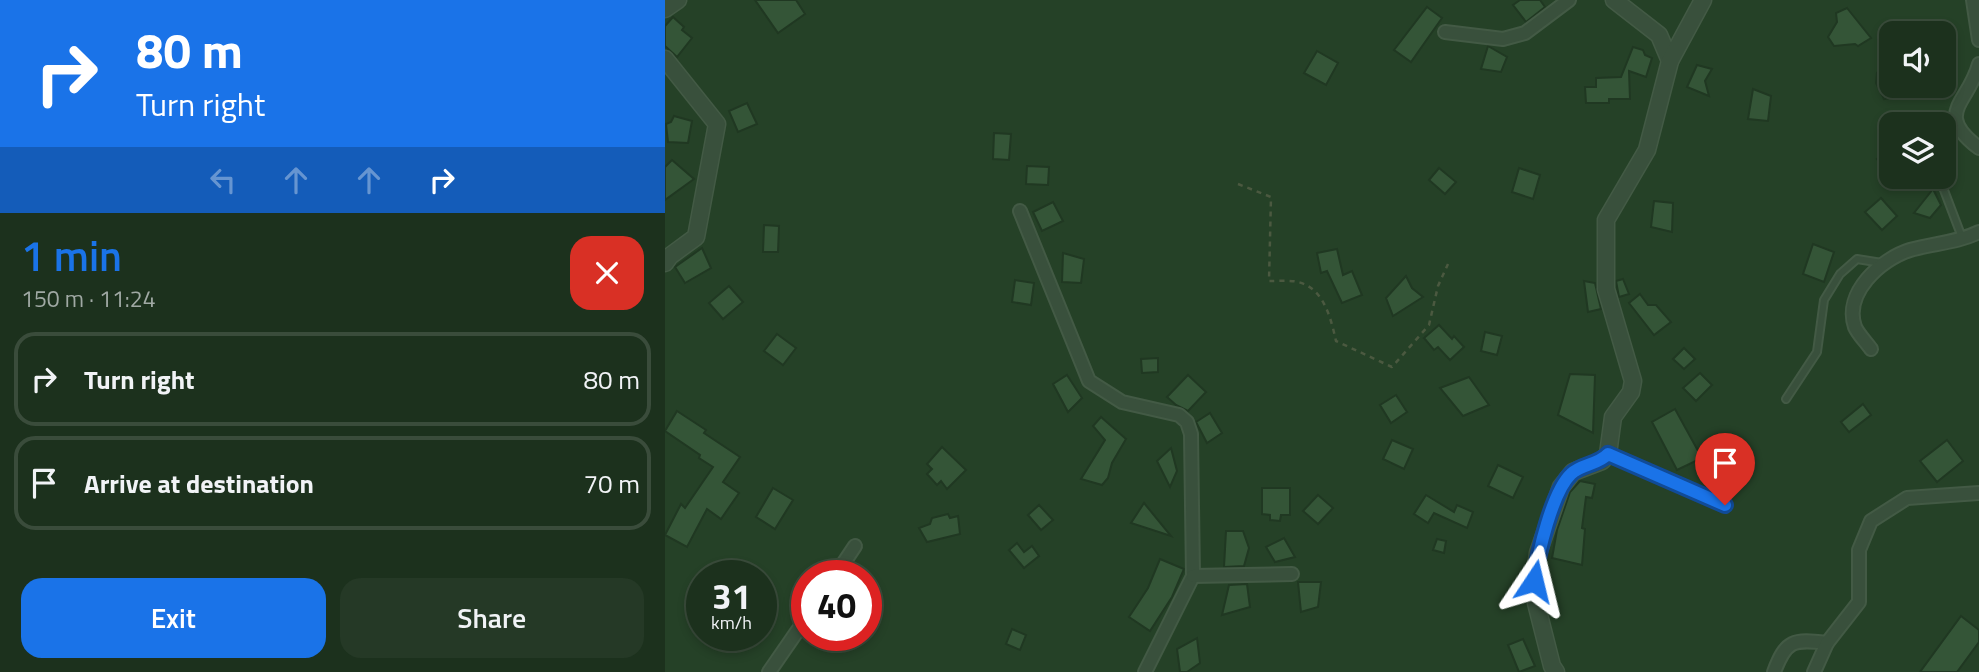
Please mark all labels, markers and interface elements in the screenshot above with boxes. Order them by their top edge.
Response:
text: 80 m [136,12,243,87]
map controls [1879,21,1956,189]
button: sound [1879,21,1956,98]
icon: right [21,28,112,119]
text: Turn right [136,80,265,128]
button: layers [1879,112,1956,189]
icon: left [204,161,242,199]
icon: ahead [277,161,315,199]
icon: ahead [350,161,388,199]
icon: right [423,161,461,199]
text: 1 min [21,223,122,287]
button: close [570,236,644,310]
text: 150 m · 11:24 [21,281,156,316]
icon: right [25,360,63,398]
text: Turn right [84,360,195,399]
text: 80 m [583,360,640,399]
pin [1695,433,1755,505]
icon: arrive [1706,444,1744,482]
icon: arrive [25,464,63,502]
text: Arrive at destination [84,464,314,503]
text: 70 m [583,464,640,503]
position arrow [1497,544,1571,618]
speed limit sign: 40 [791,560,882,651]
text: 31 [712,569,751,623]
button: Exit [21,578,326,658]
button: Share [340,578,644,658]
text: km/h [711,609,752,636]

